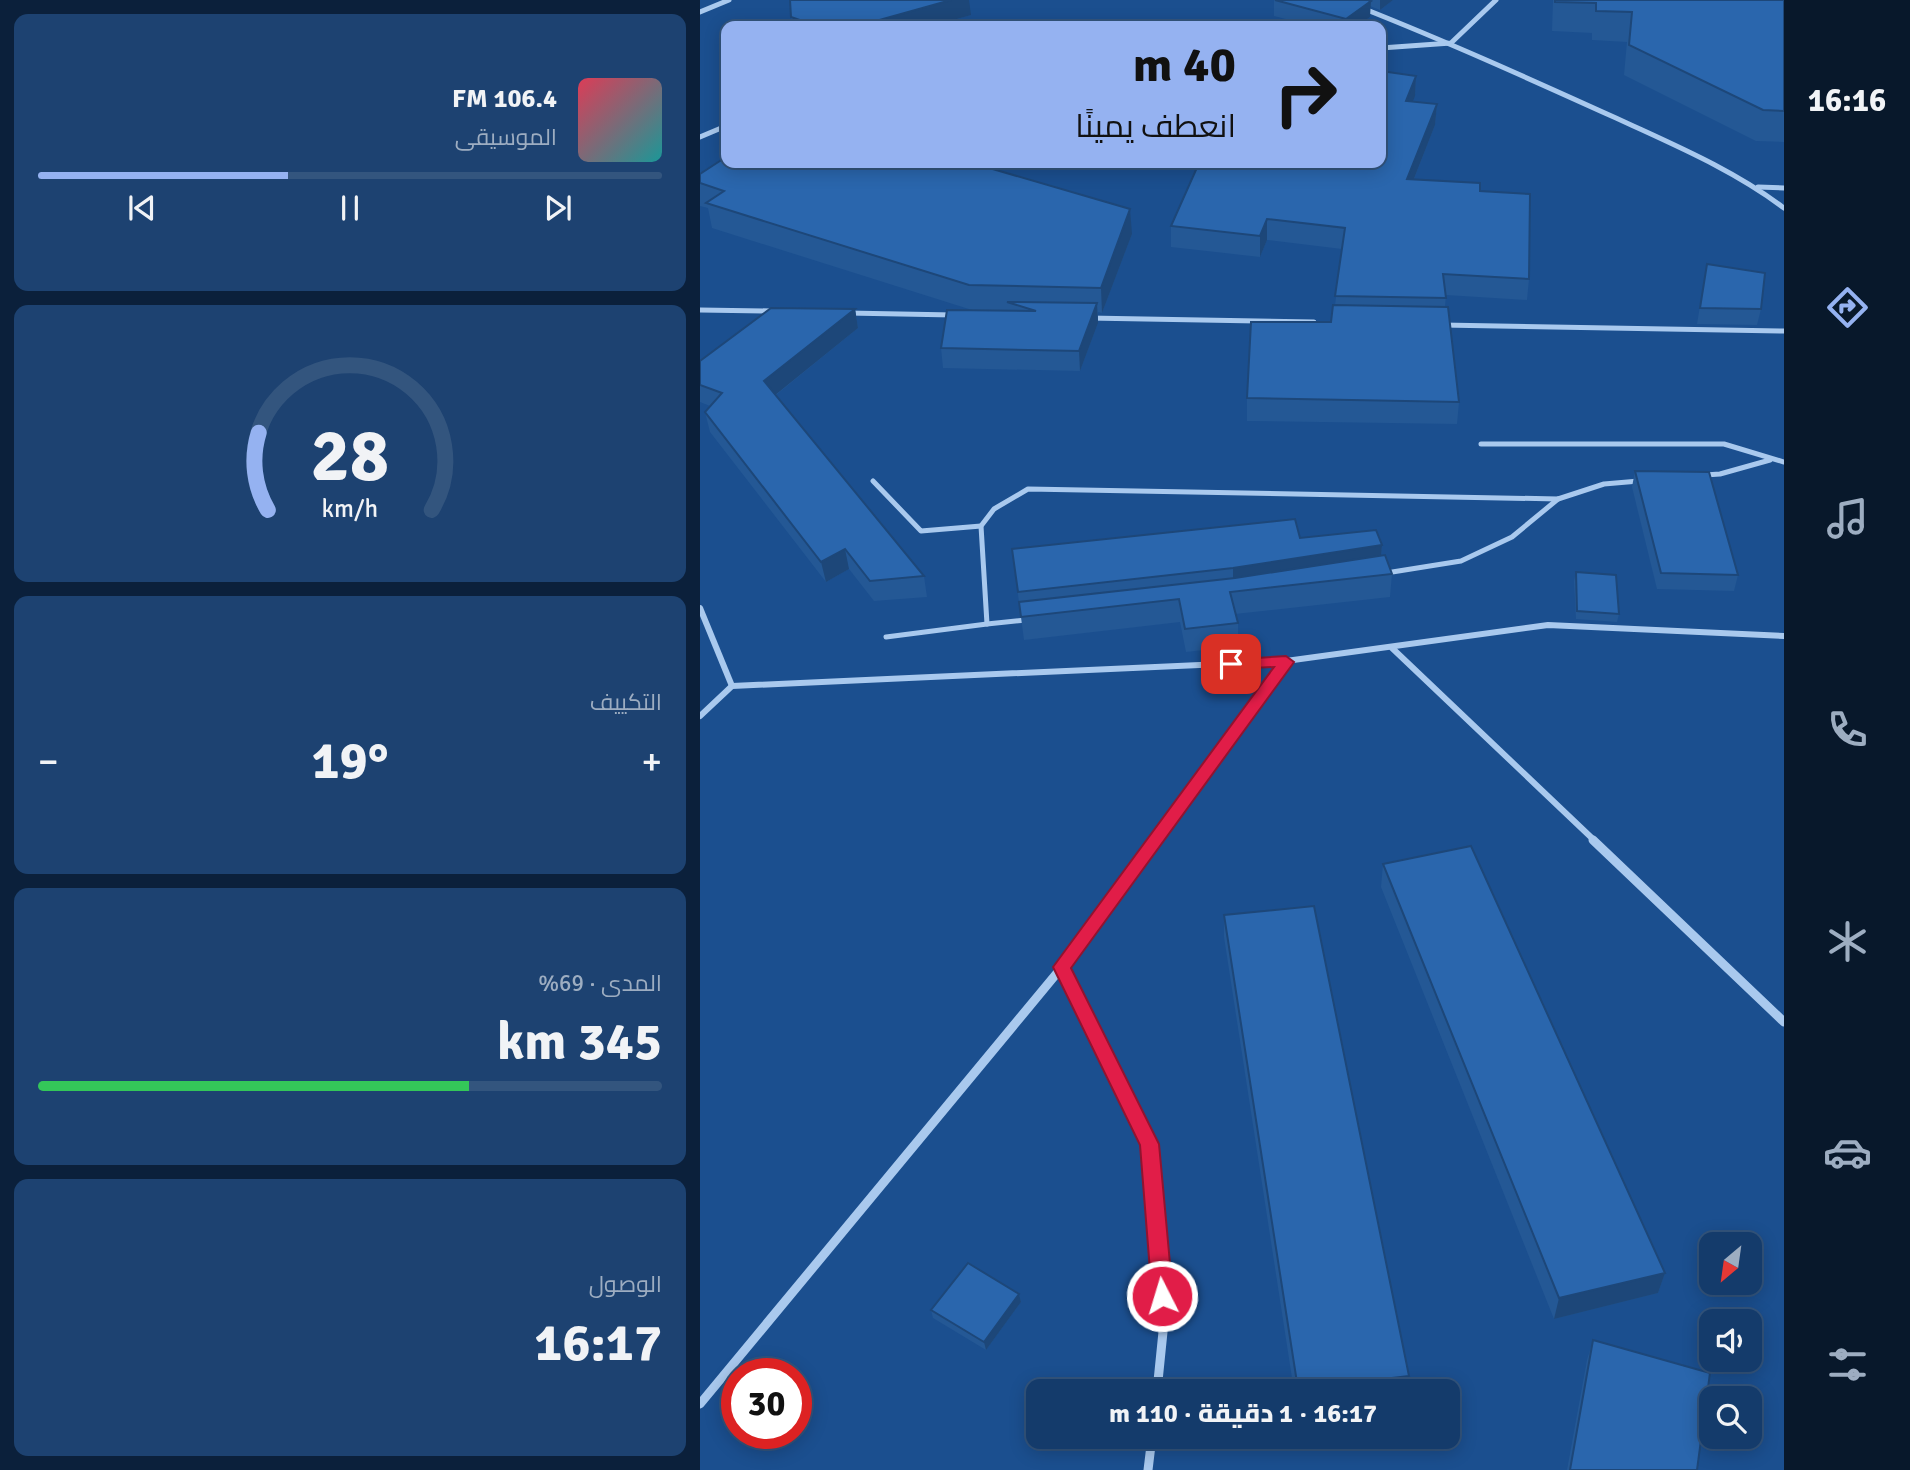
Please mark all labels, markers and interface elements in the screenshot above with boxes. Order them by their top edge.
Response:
text: 40 m [1133,35,1236,95]
icon: right [1260,49,1351,140]
text: 16:16 [1808,81,1886,120]
text: 106.4 FM [452,83,557,115]
text: انعطف يمينًا [1075,107,1236,146]
text: الموسيقى [455,123,557,152]
icon: previous [123,189,161,227]
icon: pause [331,189,369,227]
icon: next [539,189,577,227]
icon: directions [1823,283,1872,332]
text: 28 [311,412,389,501]
text: km/h [322,493,378,524]
icon: music [1823,494,1872,543]
pin [1201,634,1261,694]
icon: arrive [1212,645,1250,683]
text: التكييف [590,688,662,717]
icon: phone [1823,705,1872,754]
text: 19° [312,729,388,793]
text: − [38,738,59,785]
text: + [641,738,662,785]
icon: climate [1823,917,1872,966]
text: المدى · 69% [538,969,662,998]
text: 345 km [497,1010,662,1074]
icon: car [1823,1128,1872,1177]
north arrow [1699,1232,1762,1295]
map controls [1699,1232,1762,1449]
position arrow [1125,1259,1199,1333]
text: الوصول [589,1270,662,1299]
button: sound [1699,1309,1762,1372]
text: 16:17 [534,1311,662,1375]
icon: filters [1823,1340,1872,1389]
speed limit sign: 30 [721,1358,812,1449]
button: search [1699,1386,1762,1449]
text: 16:17 · 1 دقيقة · 110 m [1109,1398,1377,1430]

